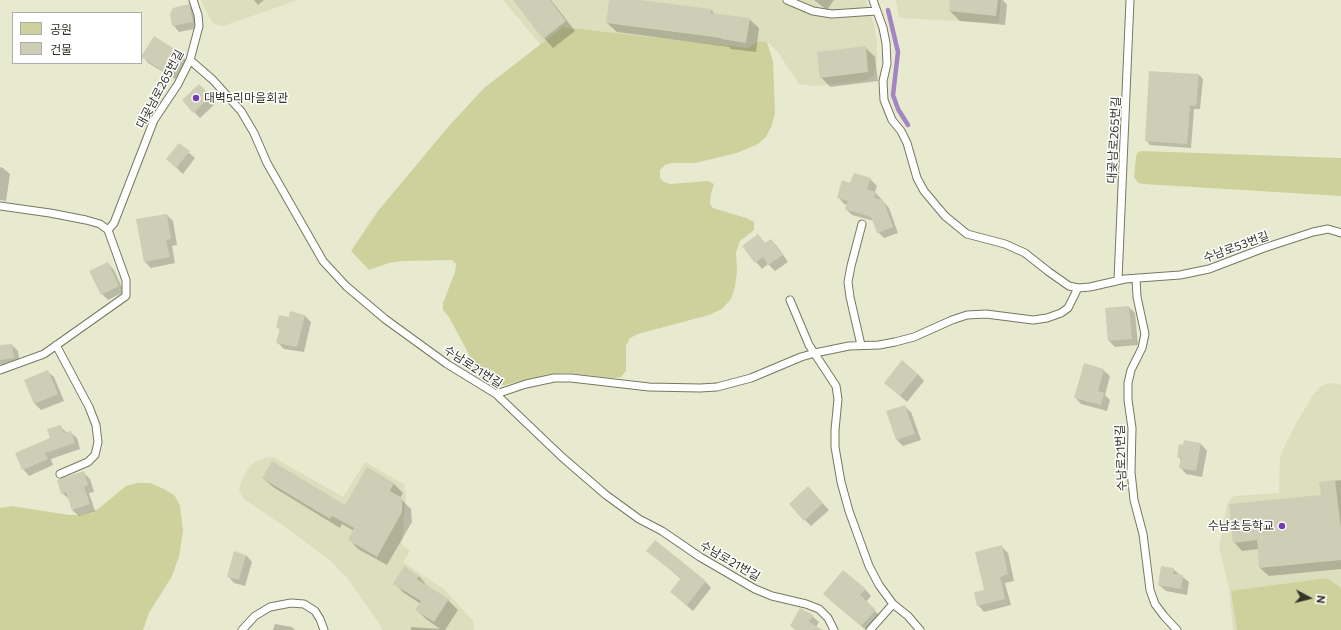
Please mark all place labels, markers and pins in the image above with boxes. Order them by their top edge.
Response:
place label: 대벽5리마을회관 [204,91,288,105]
marker: 대벽5리마을회관 [191,93,201,103]
place label: 수남초등학교 [1208,519,1274,533]
marker: 수남초등학교 [1277,521,1287,531]

